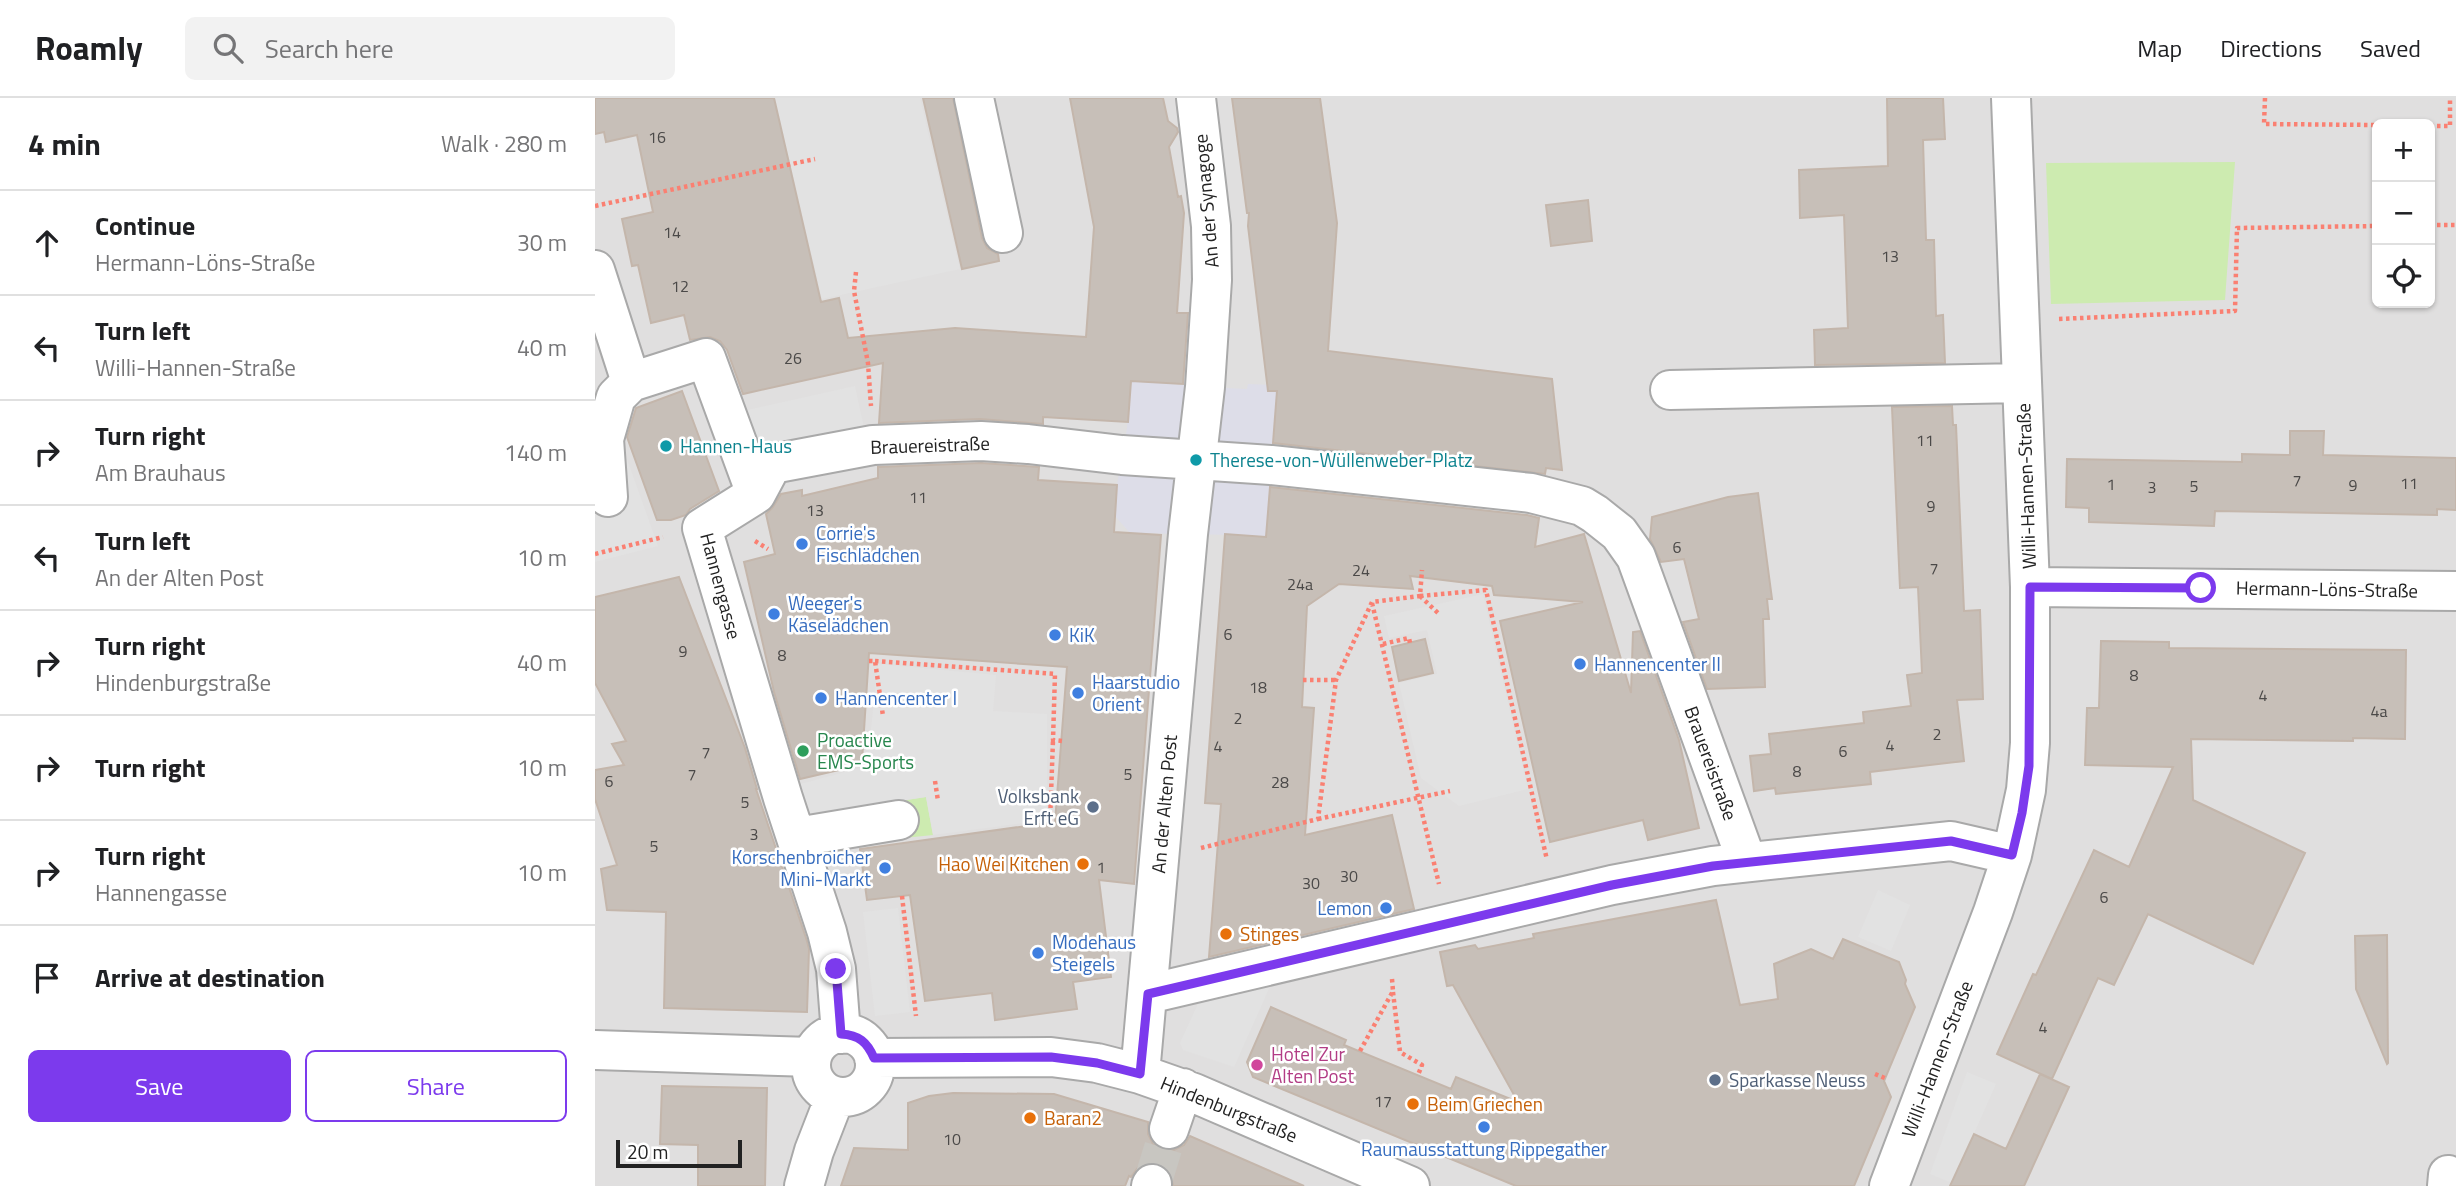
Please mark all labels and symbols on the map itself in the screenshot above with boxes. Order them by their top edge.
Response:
house number: 16 [648,125,666,149]
street label: An der Synagoge [1185,133,1226,269]
house number: 14 [663,220,681,244]
house number: 13 [1881,244,1899,268]
house number: 12 [671,274,689,298]
house number: 26 [784,346,802,370]
street label: Willi-Hannen-Straße [2008,403,2043,569]
street label: Brauereistraße [870,428,990,461]
house number: 11 [1916,428,1934,452]
place label: Hannen-Haus [680,431,792,460]
marker: Hannen-Haus [658,438,674,454]
place label: Therese-von-Wüllenweber-Platz [1210,445,1473,474]
marker: Therese-von-Wüllenweber-Platz [1188,452,1204,468]
house number: 7 [2293,468,2301,492]
house number: 11 [2400,471,2418,495]
house number: 1 [2107,472,2115,496]
house number: 9 [2349,473,2358,497]
house number: 5 [2190,474,2199,498]
house number: 3 [2148,475,2156,499]
house number: 11 [909,485,927,509]
house number: 9 [1927,494,1936,518]
house number: 13 [806,498,824,522]
place label: Corrie's Fischlädchen [816,518,920,569]
street label: Hannengasse [693,529,750,642]
house number: 6 [1673,535,1682,559]
marker: Corrie's Fischlädchen [794,536,810,552]
house number: 7 [1930,556,1938,580]
house number: 24 [1352,558,1370,582]
house number: 24a [1287,572,1313,596]
route start [2185,572,2216,603]
street label: Hermann-Löns-Straße [2236,572,2418,605]
place label: Weeger's Käselädchen [788,588,889,639]
marker: Weeger's Käselädchen [766,606,782,622]
place label: KiK [1069,620,1095,649]
house number: 6 [1224,622,1233,646]
marker: KiK [1047,627,1063,643]
house number: 9 [679,639,688,663]
house number: 8 [778,643,787,667]
place label: Hannencenter II [1594,649,1721,678]
marker: Hannencenter II [1572,656,1588,672]
house number: 8 [2130,663,2139,687]
place label: Haarstudio Orient [1092,667,1180,718]
house number: 18 [1249,675,1267,699]
place label: Hannencenter I [835,683,957,712]
house number: 4 [2259,683,2268,707]
marker: Haarstudio Orient [1070,685,1086,701]
marker: Hannencenter I [813,690,829,706]
house number: 4a [2371,699,2387,723]
street label: Brauereistraße [1677,702,1746,824]
house number: 2 [1234,706,1242,730]
house number: 2 [1933,722,1941,746]
place label: Proactive EMS-Sports [817,725,914,776]
street label: An der Alten Post [1143,733,1184,875]
house number: 4 [1886,733,1895,757]
house number: 4 [1214,734,1223,758]
house number: 6 [1839,739,1848,763]
house number: 7 [702,740,710,764]
marker: Proactive EMS-Sports [795,743,811,759]
house number: 8 [1793,759,1802,783]
house number: 7 [688,762,696,786]
house number: 5 [1124,762,1133,786]
house number: 6 [605,769,614,793]
house number: 28 [1271,770,1289,794]
place label: Volksbank Erft eG [997,781,1079,832]
house number: 5 [741,790,750,814]
marker: Volksbank Erft eG [1085,799,1101,815]
house number: 3 [750,822,758,846]
house number: 5 [650,834,659,858]
place label: Korschenbroicher Mini-Markt [732,842,871,893]
place label: Hao Wei Kitchen [938,849,1069,878]
house number: 1 [1097,855,1105,879]
marker: Hao Wei Kitchen [1075,856,1091,872]
marker: Korschenbroicher Mini-Markt [877,860,893,876]
house number: 30 [1340,864,1358,888]
house number: 30 [1302,871,1320,895]
house number: 6 [2100,885,2109,909]
place label: Lemon [1317,893,1372,922]
marker: Lemon [1378,900,1394,916]
place label: Stinges [1240,919,1300,948]
marker: Stinges [1218,926,1234,942]
place label: Modehaus Steigels [1052,927,1136,978]
marker: Modehaus Steigels [1030,945,1046,961]
route end [820,953,851,984]
street label: Willi-Hannen-Straße [1893,976,1980,1142]
house number: 4 [2039,1015,2048,1039]
place label: Hotel Zur Alten Post [1271,1039,1354,1090]
marker: Hotel Zur Alten Post [1249,1057,1265,1073]
place label: Sparkasse Neuss [1729,1065,1866,1094]
street label: Hindenburgstraße [1156,1068,1302,1149]
marker: Sparkasse Neuss [1707,1072,1723,1088]
house number: 17 [1374,1089,1392,1113]
place label: Beim Griechen [1427,1089,1543,1118]
marker: Beim Griechen [1405,1096,1421,1112]
place label: Baran2 [1044,1103,1102,1132]
marker: Baran2 [1022,1110,1038,1126]
marker: Raumausstattung Rippegather [1476,1119,1492,1135]
house number: 10 [943,1127,961,1151]
place label: Raumausstattung Rippegather [1361,1134,1607,1163]
scale bar [616,1137,742,1169]

